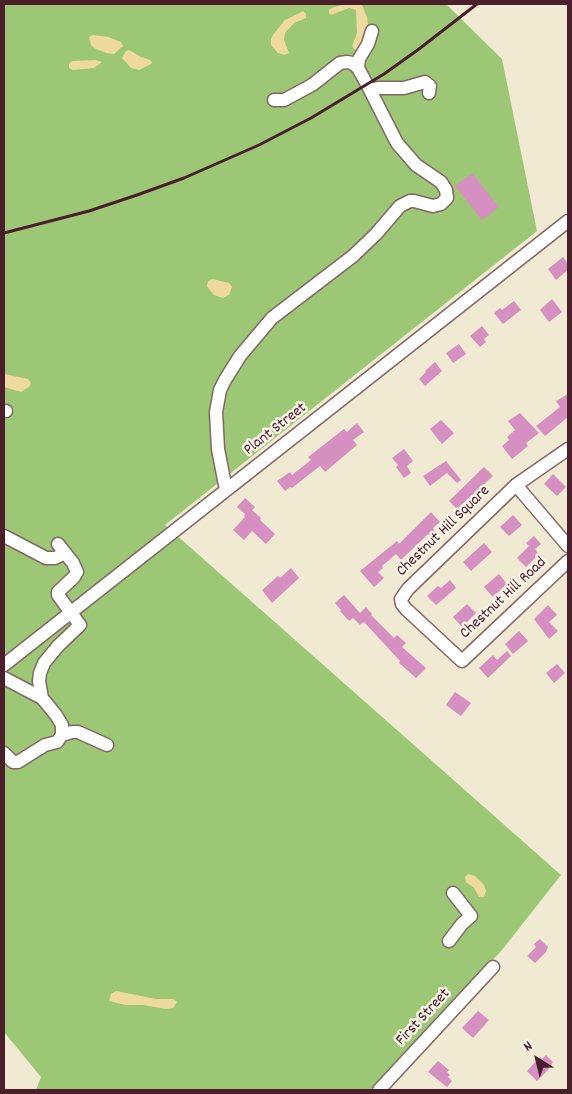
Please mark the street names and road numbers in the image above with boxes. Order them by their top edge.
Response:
street label: Plant Street [241,400,311,460]
street label: Chestnut Hill Square [393,482,495,582]
street label: Chestnut Hill Road [457,554,551,644]
street label: First Street [393,985,455,1051]

